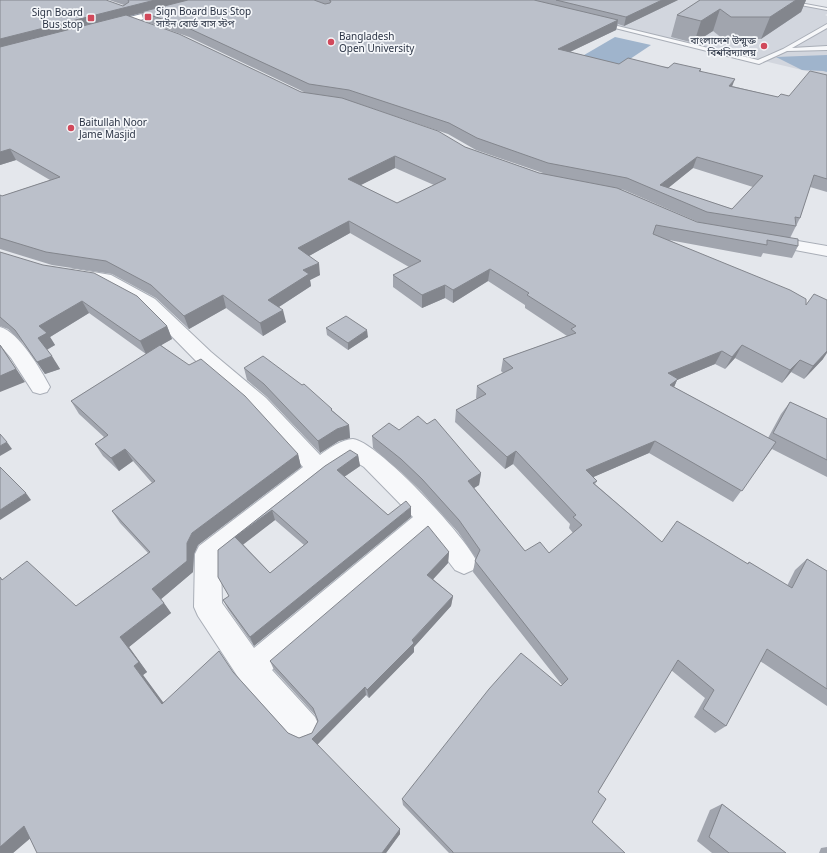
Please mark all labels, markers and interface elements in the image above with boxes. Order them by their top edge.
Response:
place label: Sign Board Bus Stop সাইন বোর্ড বাস স্টপ [155,4,251,30]
place label: Sign Board Bus stop [32,5,83,31]
marker: Sign Board Bus Stop সাইন বোর্ড বাস স্টপ [143,12,153,22]
marker: Sign Board Bus stop [86,13,96,23]
place label: Bangladesh Open University [339,29,415,55]
place label: বাংলাদেশ উন্মুক্ত বিশ্ববিদ্যালয় [689,33,757,59]
marker: Bangladesh Open University [326,37,336,47]
marker: বাংলাদেশ উন্মুক্ত বিশ্ববিদ্যালয় [759,41,769,51]
place label: Baitullah Noor Jame Masjid [78,115,147,141]
marker: Baitullah Noor Jame Masjid [66,123,76,133]

